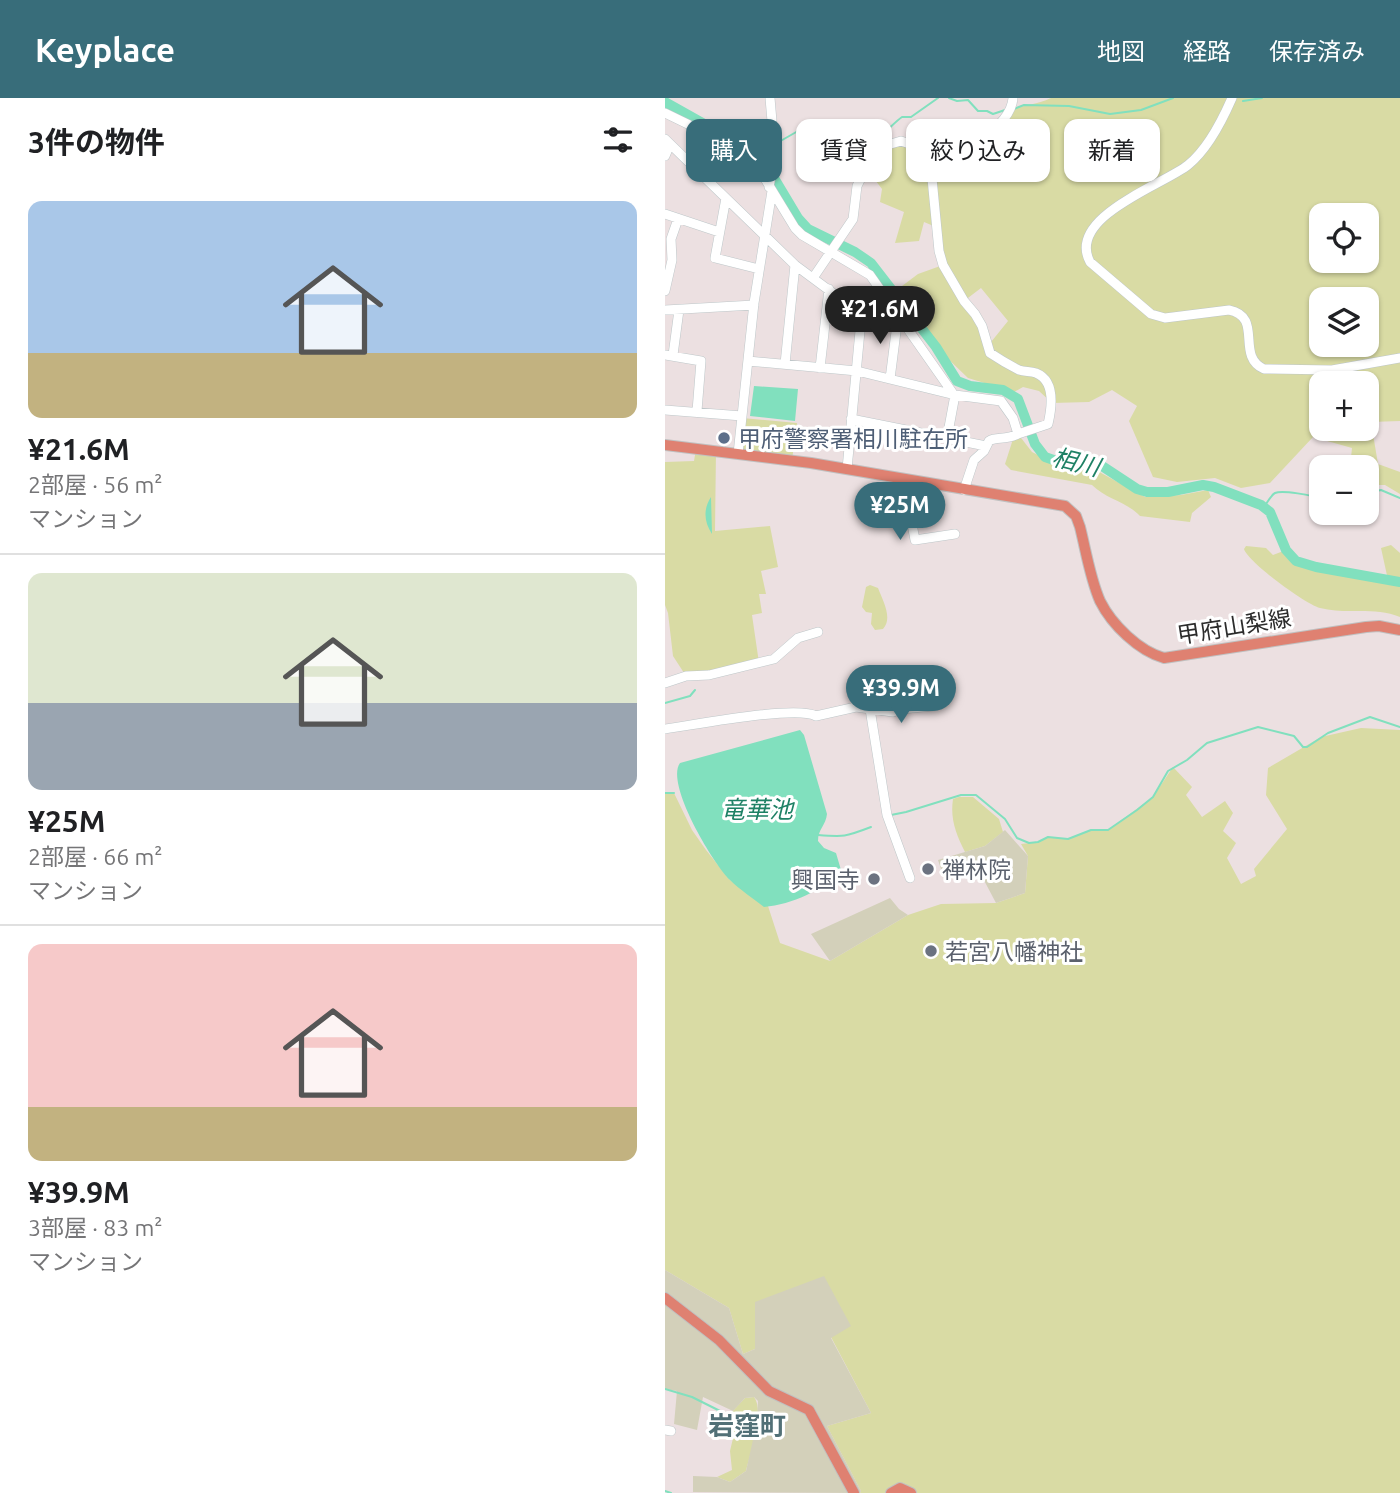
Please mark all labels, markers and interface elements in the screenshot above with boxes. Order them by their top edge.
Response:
text: Keyplace [35,31,175,68]
text: 地図 [1097,38,1145,65]
text: 経路 [1183,38,1231,65]
text: 保存済み [1269,38,1365,65]
chip: 購入 [686,119,782,182]
chip: 賃貸 [796,119,892,182]
chip: 絞り込み [906,119,1050,182]
chip: 新着 [1064,119,1160,182]
icon: filters [599,121,637,159]
text: 3件の物件 [28,125,165,159]
map controls [1309,203,1379,525]
button: locate [1309,203,1379,273]
icon: home [270,247,396,373]
pin: ¥21.6M [823,286,937,346]
button: layers [1309,287,1379,357]
text: ¥21.6M [841,296,919,321]
button: + [1309,371,1379,441]
place label: 甲府警察署相川駐在所 [738,426,968,451]
marker: 甲府警察署相川駐在所 [716,430,732,446]
text: ¥21.6M [28,432,130,466]
water label: 相川 [1049,443,1105,482]
button: − [1309,455,1379,525]
text: 2部屋 · 56 m² [28,472,162,497]
pin: ¥25M [859,482,941,542]
text: ¥25M [870,492,930,517]
text: マンション [28,506,143,531]
street label: 甲府山梨線 [1175,605,1293,647]
icon: home [270,619,396,745]
pin: ¥39.9M [844,666,958,725]
text: ¥39.9M [862,675,940,700]
water label: 竜華池 [721,796,795,823]
text: ¥25M [28,804,105,838]
text: 2部屋 · 66 m² [28,844,162,869]
place label: 禅林院 [942,857,1011,882]
marker: 禅林院 [920,861,936,877]
place label: 興国寺 [791,867,860,892]
marker: 興国寺 [866,871,882,887]
text: マンション [28,878,143,903]
place label: 若宮八幡神社 [945,939,1083,964]
marker: 若宮八幡神社 [923,943,939,959]
icon: home [270,990,396,1116]
text: ¥39.9M [28,1175,130,1209]
text: 3部屋 · 83 m² [28,1215,162,1240]
text: マンション [28,1249,143,1274]
district label: 岩窪町 [708,1411,786,1440]

